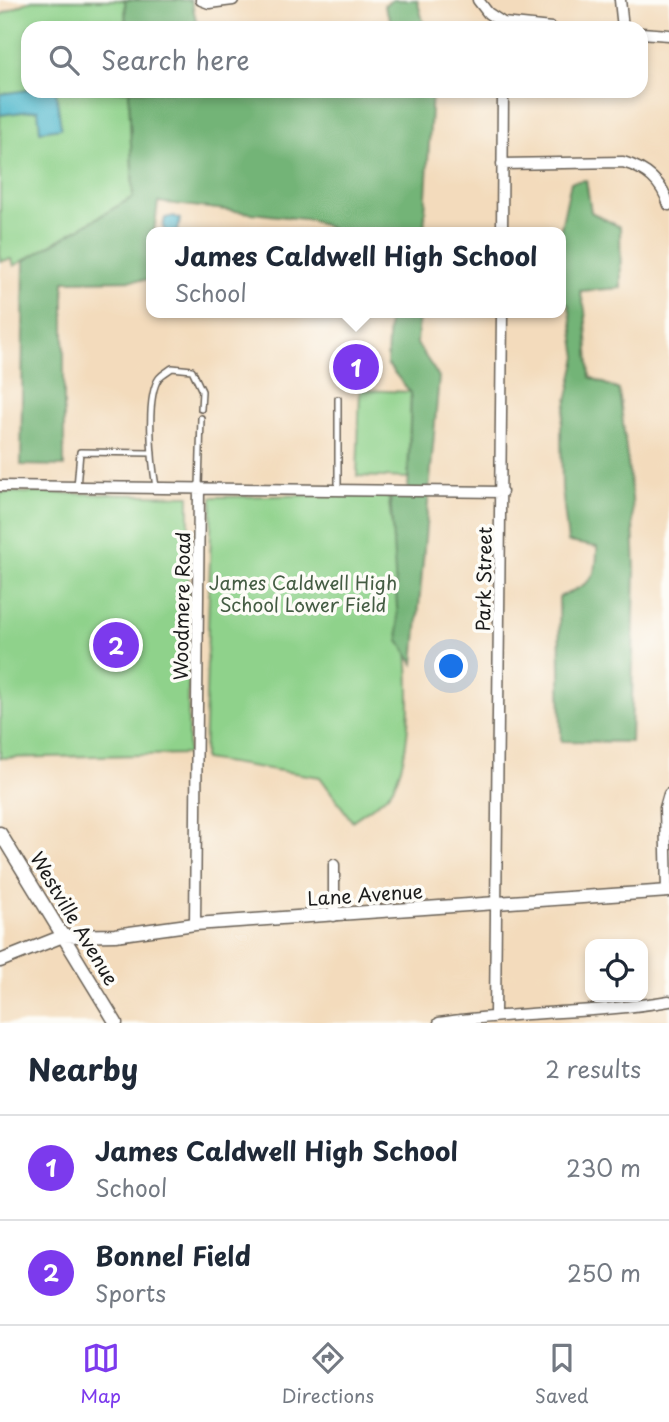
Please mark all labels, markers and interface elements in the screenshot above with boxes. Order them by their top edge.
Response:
search box [21,21,648,98]
text: Search here [101,40,250,79]
icon: search [45,41,83,79]
popup [146,227,566,318]
text: James Caldwell High School [175,236,537,275]
text: School [175,275,247,310]
pin: 1 [333,341,379,393]
street label: Park Street [468,526,498,632]
street label: Woodmere Road [166,531,196,681]
park label: James Caldwell High School Lower Field [209,568,397,618]
pin: 2 [93,619,139,671]
your location [434,649,468,683]
street label: Westville Avenue [24,846,126,990]
street label: Lane Avenue [306,876,424,912]
map controls [585,939,648,1002]
button: locate [585,939,648,1002]
text: Nearby [28,1046,138,1091]
text: 2 results [545,1051,641,1086]
text: James Caldwell High School [95,1131,458,1170]
text: 1 [46,1150,57,1185]
text: 230 m [566,1150,641,1185]
text: School [95,1170,167,1205]
text: Bonnel Field [95,1236,251,1275]
text: 2 [43,1255,59,1290]
text: 250 m [567,1255,641,1290]
text: Sports [95,1275,166,1310]
tab: Map [80,1339,121,1409]
tab: Directions [282,1339,374,1409]
tab: Saved [535,1339,589,1409]

